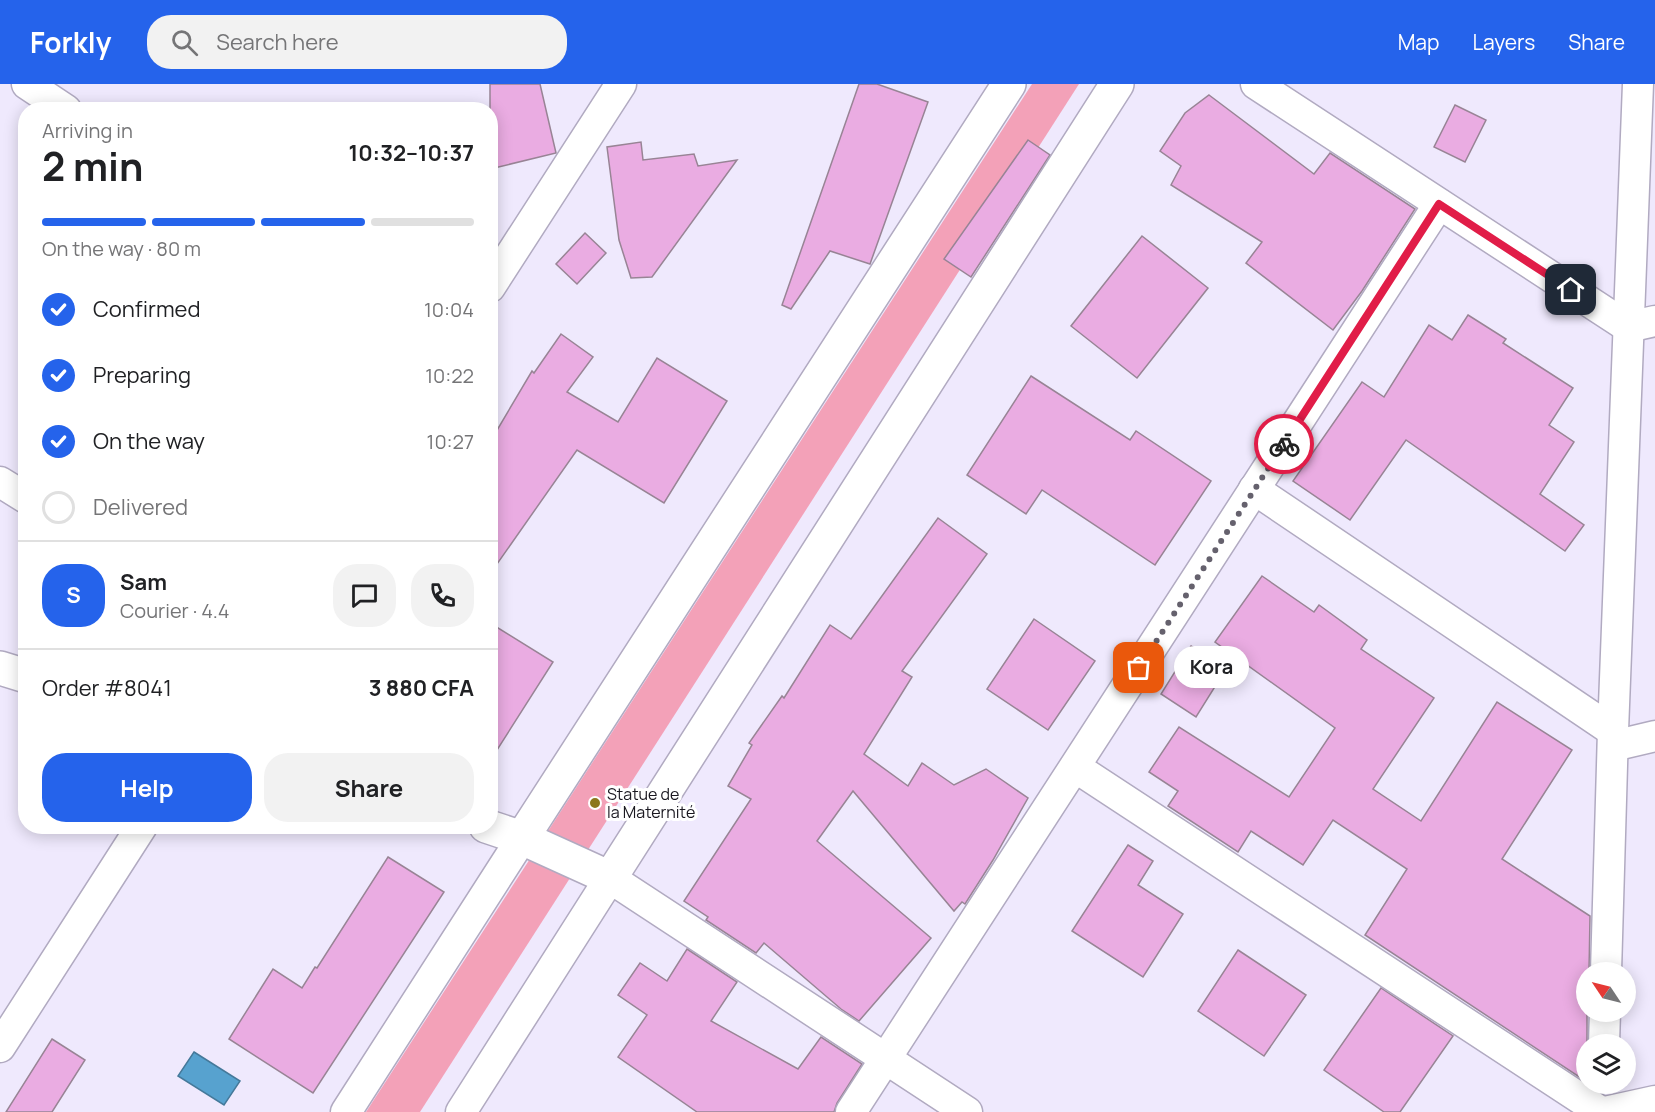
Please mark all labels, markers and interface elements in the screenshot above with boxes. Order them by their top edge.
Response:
search box [147,15,567,69]
text: Forkly [30,23,111,61]
icon: search [168,26,201,59]
text: Search here [216,27,339,57]
text: Map [1398,28,1439,56]
text: Layers [1472,28,1535,56]
text: Share [1568,28,1625,56]
text: Arriving in [42,117,133,144]
text: 10:32–10:37 [349,138,474,168]
text: 2 min [42,139,143,193]
text: On the way · 80 m [42,235,201,262]
pin [1545,264,1596,315]
icon: home [1554,273,1587,306]
icon: check [42,293,75,326]
text: Confirmed [93,294,201,324]
text: 10:04 [424,296,474,323]
icon: check [42,359,75,392]
text: Preparing [93,360,191,390]
text: 10:22 [425,362,474,389]
courier [1254,414,1314,474]
icon: check [42,425,75,458]
text: On the way [93,426,205,456]
text: 10:27 [427,428,474,455]
icon: bike [1268,428,1301,461]
text: Delivered [93,492,188,522]
button: chat [333,564,396,627]
button: phone [411,564,474,627]
text: Sam [120,567,167,597]
text: S [66,580,81,610]
text: Courier · 4.4 [120,597,230,624]
pin [1113,642,1164,693]
callout: Kora [1175,647,1250,689]
icon: bag [1122,651,1155,684]
text: Kora [1190,653,1233,680]
text: Order #8041 [42,673,172,703]
text: 3 880 CFA [369,673,474,703]
button: Help [42,753,252,822]
button: Share [264,753,474,822]
place label: Statue de la Maternité [607,783,695,823]
marker: Statue de la Maternité [588,796,602,810]
north arrow [1576,962,1636,1022]
map controls [1576,962,1636,1094]
button: layers [1576,1034,1636,1094]

